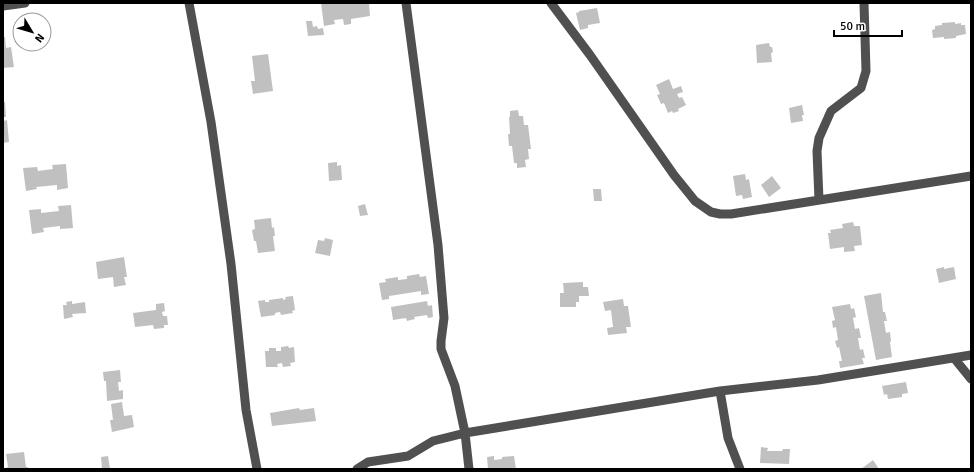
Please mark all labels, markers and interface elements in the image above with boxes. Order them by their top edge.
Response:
north arrow [12,12,52,52]
scale bar [834,12,902,38]
text: 50 m [840,19,865,34]
text: N [32,31,47,45]

